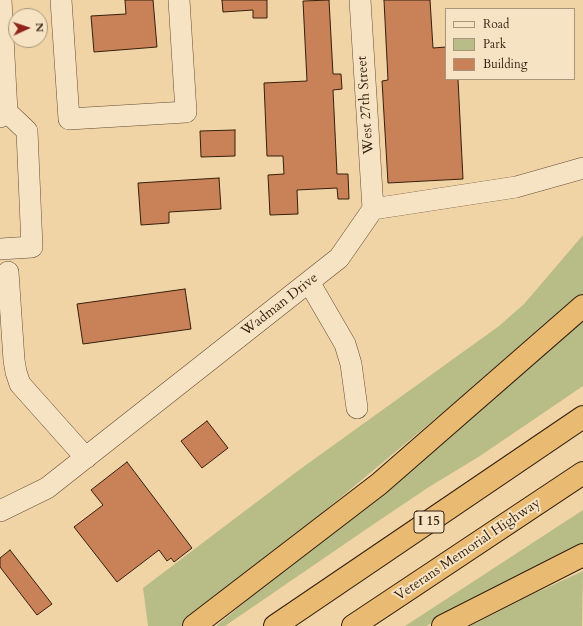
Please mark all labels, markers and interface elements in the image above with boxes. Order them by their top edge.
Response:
north arrow [8,8,48,48]
legend [445,8,575,80]
text: Road [483,16,509,32]
text: N [32,22,47,33]
text: Park [483,36,506,52]
street label: West 27th Street [354,55,378,155]
text: Building [483,56,527,72]
street label: Wadman Drive [238,270,322,340]
street label: Veterans Memorial Highway [392,495,544,605]
road number: I 15 [414,511,444,533]

